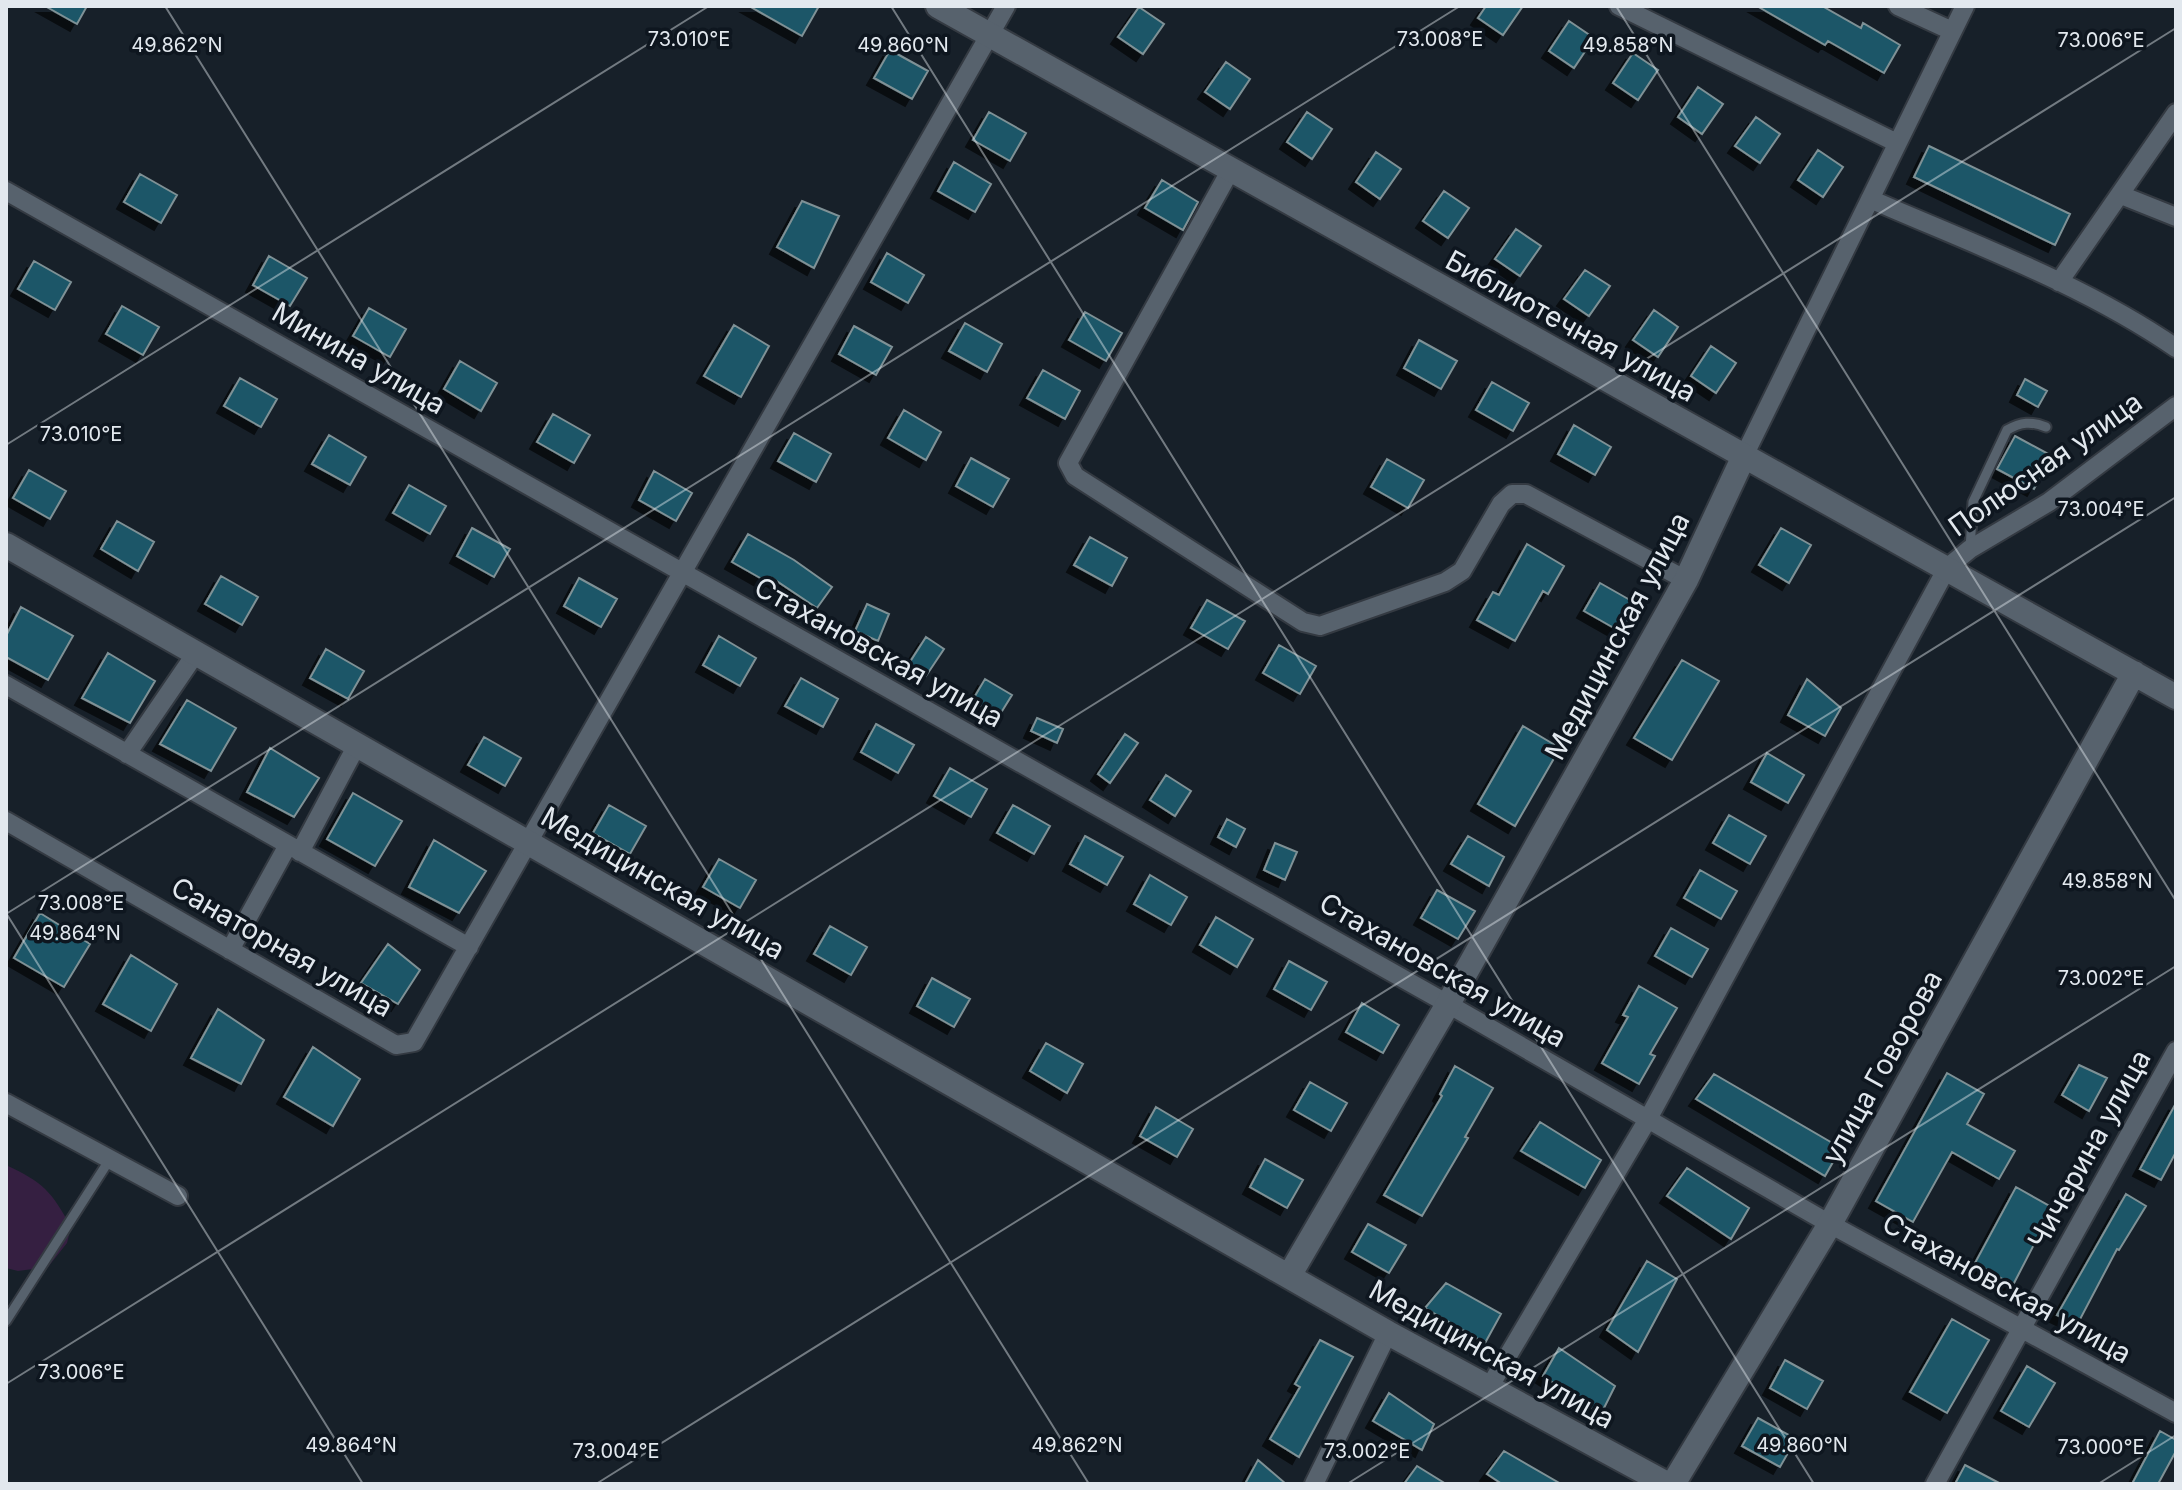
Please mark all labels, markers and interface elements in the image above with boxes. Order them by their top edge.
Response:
text: 73.010°E [648,27,730,51]
text: 73.008°E [1397,27,1483,51]
text: 73.006°E [2058,28,2144,52]
text: 49.862°N [131,33,223,57]
text: 49.860°N [857,33,949,57]
text: 49.858°N [1583,33,1673,57]
street label: Библиотечная улица [1440,243,1702,409]
street label: Минина улица [266,295,452,421]
street label: Полюсная улица [1942,385,2148,543]
text: 73.010°E [40,422,122,446]
text: 73.004°E [2057,497,2145,521]
street label: Медицинская улица [1537,506,1697,766]
street label: Стахановская улица [749,569,1009,735]
street label: Медицинская улица [535,799,791,967]
text: 49.858°N [2062,869,2152,893]
street label: Санаторная улица [165,870,399,1024]
street label: Стахановская улица [1314,885,1572,1055]
text: 73.008°E [38,891,124,915]
text: 49.864°N [29,921,121,945]
street label: улица Говорова [1815,964,1949,1170]
text: 73.002°E [2058,966,2144,990]
street label: Чичерина улица [2020,1044,2158,1254]
street label: Стахановская улица [1877,1205,2137,1371]
street label: Медицинская улица [1363,1272,1621,1436]
text: 73.006°E [38,1360,124,1384]
text: 49.864°N [305,1433,397,1457]
text: 49.862°N [1031,1433,1123,1457]
text: 49.860°N [1756,1433,1848,1457]
text: 73.000°E [2057,1435,2145,1459]
text: 73.004°E [572,1439,660,1463]
text: 73.002°E [1324,1439,1410,1463]

